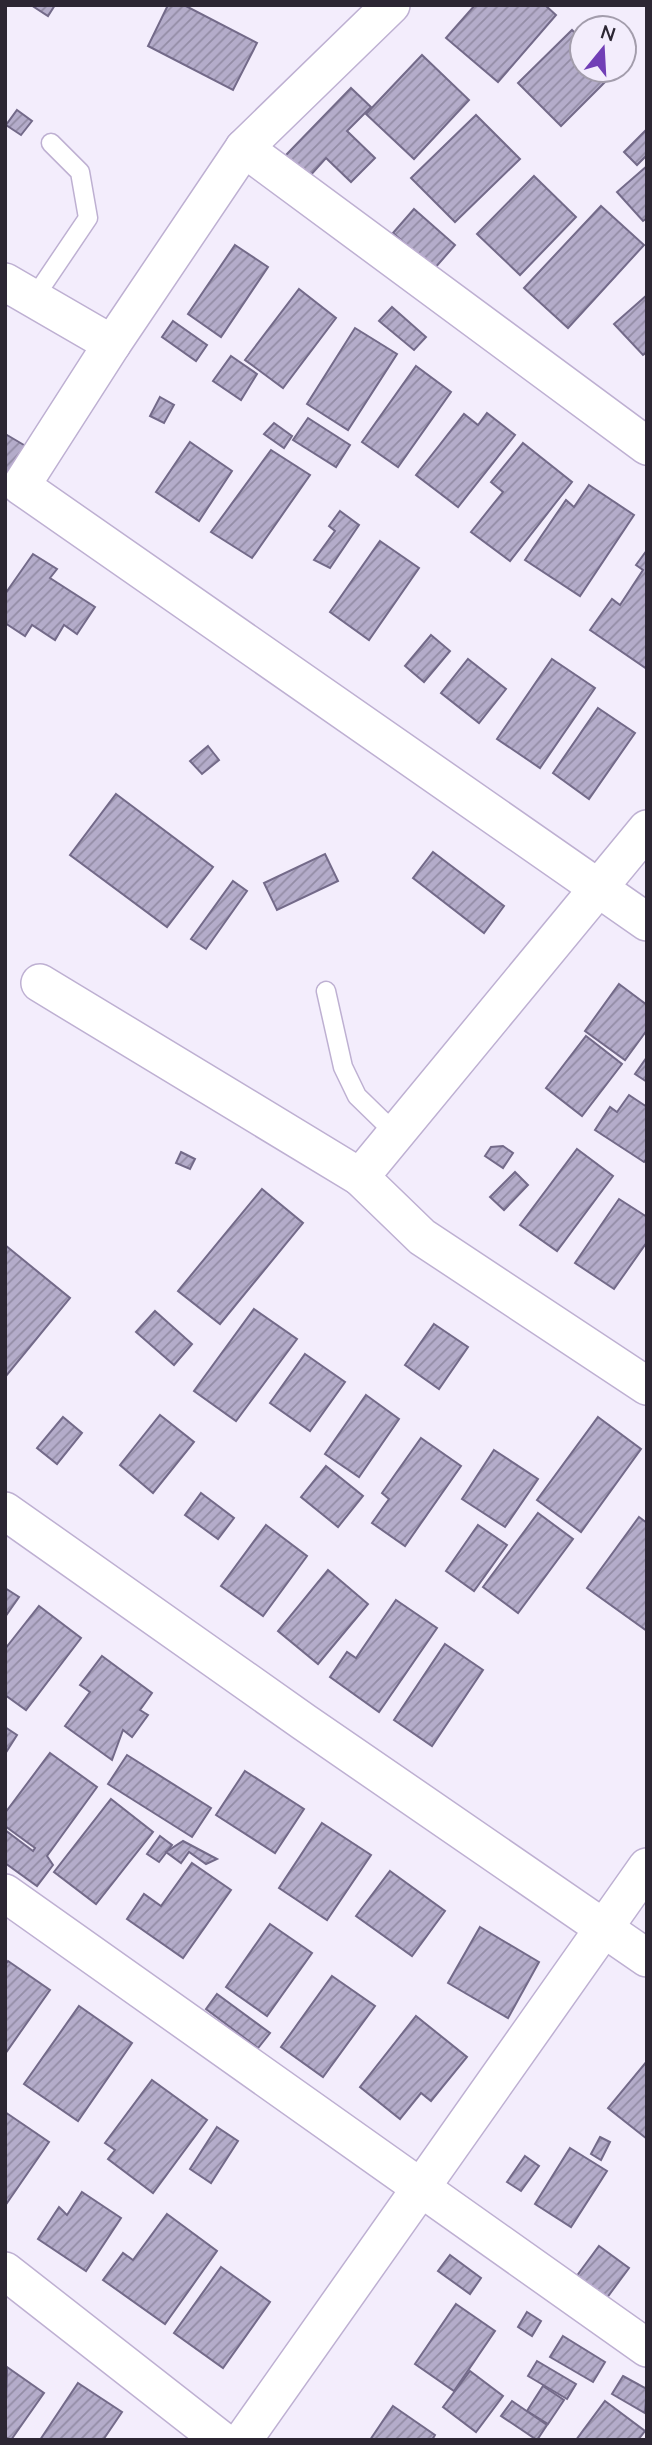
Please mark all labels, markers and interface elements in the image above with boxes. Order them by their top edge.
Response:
north arrow [568,14,638,84]
text: N [598,19,619,46]

